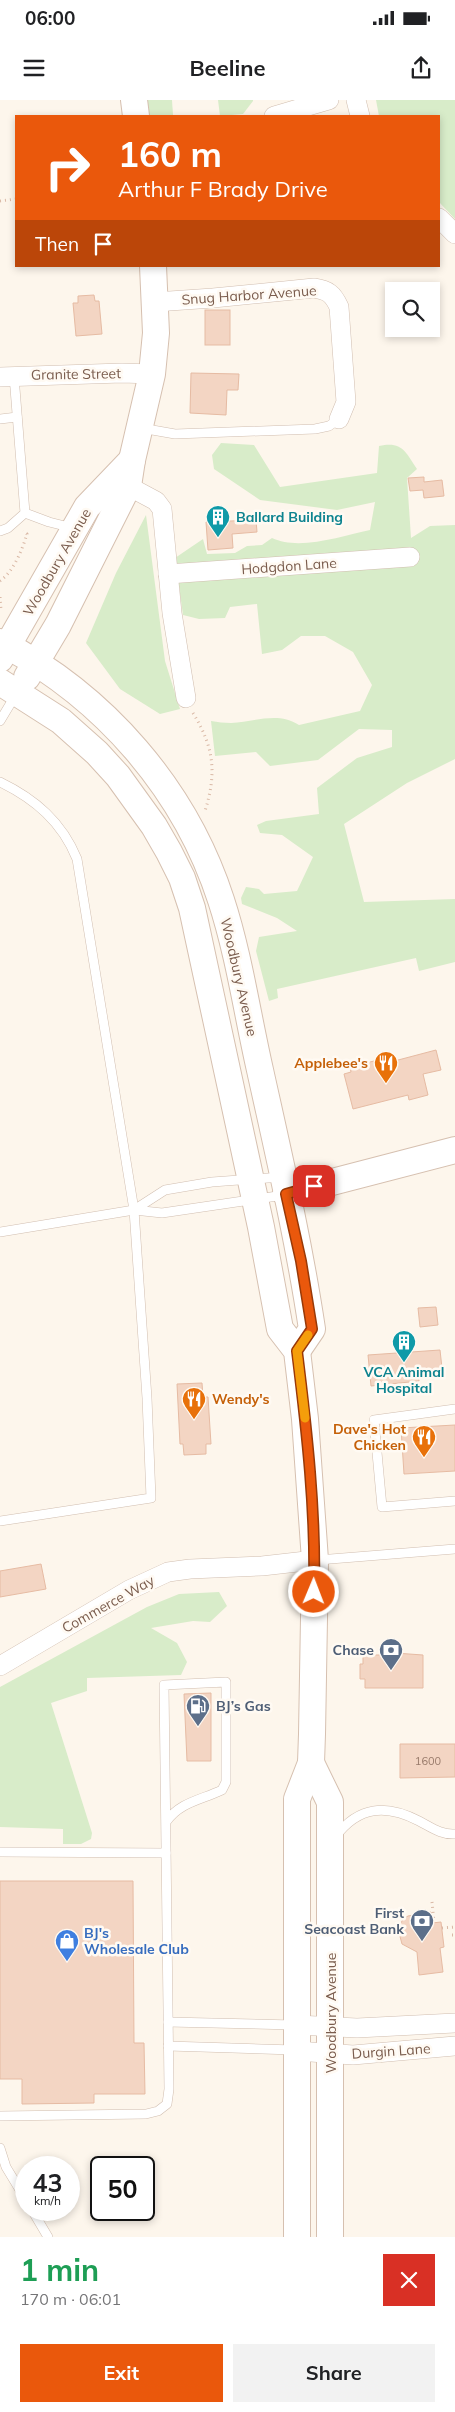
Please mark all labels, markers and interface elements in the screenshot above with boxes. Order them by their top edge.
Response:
text: 06:00 [25,6,75,30]
icon: menu [20,54,48,82]
text: Beeline [189,54,266,82]
icon: share [407,54,435,82]
text: 160 m [118,132,222,176]
icon: right [35,135,100,200]
text: Arthur F Brady Drive [118,175,328,203]
icon: arrive [89,230,117,258]
text: Then [35,232,79,256]
street label: Snug Harbor Avenue [181,281,317,309]
map controls [385,282,440,337]
button: search [385,282,440,337]
street label: Granite Street [31,364,121,384]
building icon: Ballard Building [205,504,231,538]
street label: Woodbury Avenue [19,505,95,619]
place label: Ballard Building [236,508,343,526]
street label: Hodgdon Lane [241,554,337,578]
street label: Woodbury Avenue [217,916,261,1038]
restaurant icon: Applebee's [373,1050,399,1084]
place label: Applebee's [294,1054,368,1072]
pin [293,1165,335,1207]
icon: arrive [300,1172,328,1200]
building icon: VCA Animal Hospital [391,1329,417,1363]
place label: VCA Animal Hospital [362,1363,445,1397]
restaurant icon: Wendy's [181,1386,207,1420]
place label: Wendy's [212,1390,270,1408]
place label: Dave's Hot Chicken [333,1420,407,1454]
restaurant icon: Dave's Hot Chicken [411,1424,437,1458]
position arrow [287,1565,339,1617]
street label: Commerce Way [59,1571,158,1637]
bank icon: Chase [378,1637,404,1671]
place label: Chase [333,1641,374,1659]
fuel station icon: BJ’s Gas [185,1693,211,1727]
place label: BJ’s Gas [216,1697,271,1715]
house number: 1600 [415,1754,442,1768]
place label: First Seacoast Bank [304,1904,405,1938]
bank icon: First Seacoast Bank [409,1908,435,1942]
place label: BJ's Wholesale Club [84,1924,189,1958]
shop icon: BJ's Wholesale Club [54,1928,80,1962]
street label: Woodbury Avenue [322,1953,340,2073]
street label: Durgin Lane [351,2039,431,2063]
speed limit sign: 50 [90,2156,155,2221]
text: 43 [32,2167,63,2198]
text: km/h [34,2193,61,2208]
text: 1 min [20,2251,99,2289]
button: close [383,2254,435,2306]
text: 170 m · 06:01 [20,2289,121,2309]
button: Exit [20,2344,223,2402]
button: Share [233,2344,435,2402]

